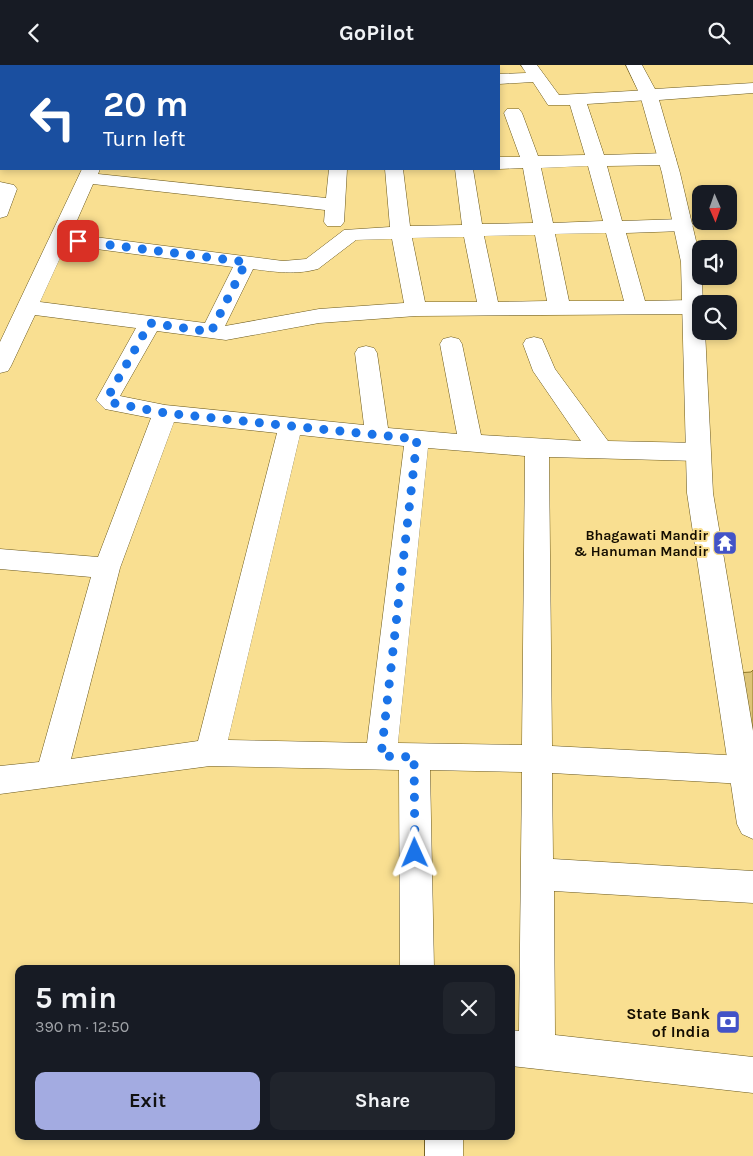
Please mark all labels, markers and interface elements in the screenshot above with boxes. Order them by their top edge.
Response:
icon: back [20,19,48,47]
icon: search [705,19,733,47]
text: GoPilot [339,20,414,46]
text: 20 m [103,84,188,125]
icon: left [20,85,85,150]
text: Turn left [103,126,186,152]
north arrow [692,185,738,230]
map controls [692,185,737,340]
pin [57,220,99,262]
icon: arrive [64,227,92,255]
button: sound [692,240,737,285]
button: search [692,295,737,340]
place label: Bhagawati Mandir & Hanuman Mandir [574,527,708,560]
temple icon: Bhagawati Mandir & Hanuman Mandir [712,530,738,556]
position arrow [388,826,440,878]
text: 5 min [35,980,117,1016]
button: close [443,982,495,1034]
place label: State Bank of India [626,1004,711,1041]
bank icon: State Bank of India [715,1009,741,1035]
text: 390 m · 12:50 [35,1017,129,1036]
button: Exit [35,1072,260,1130]
button: Share [270,1072,495,1130]

